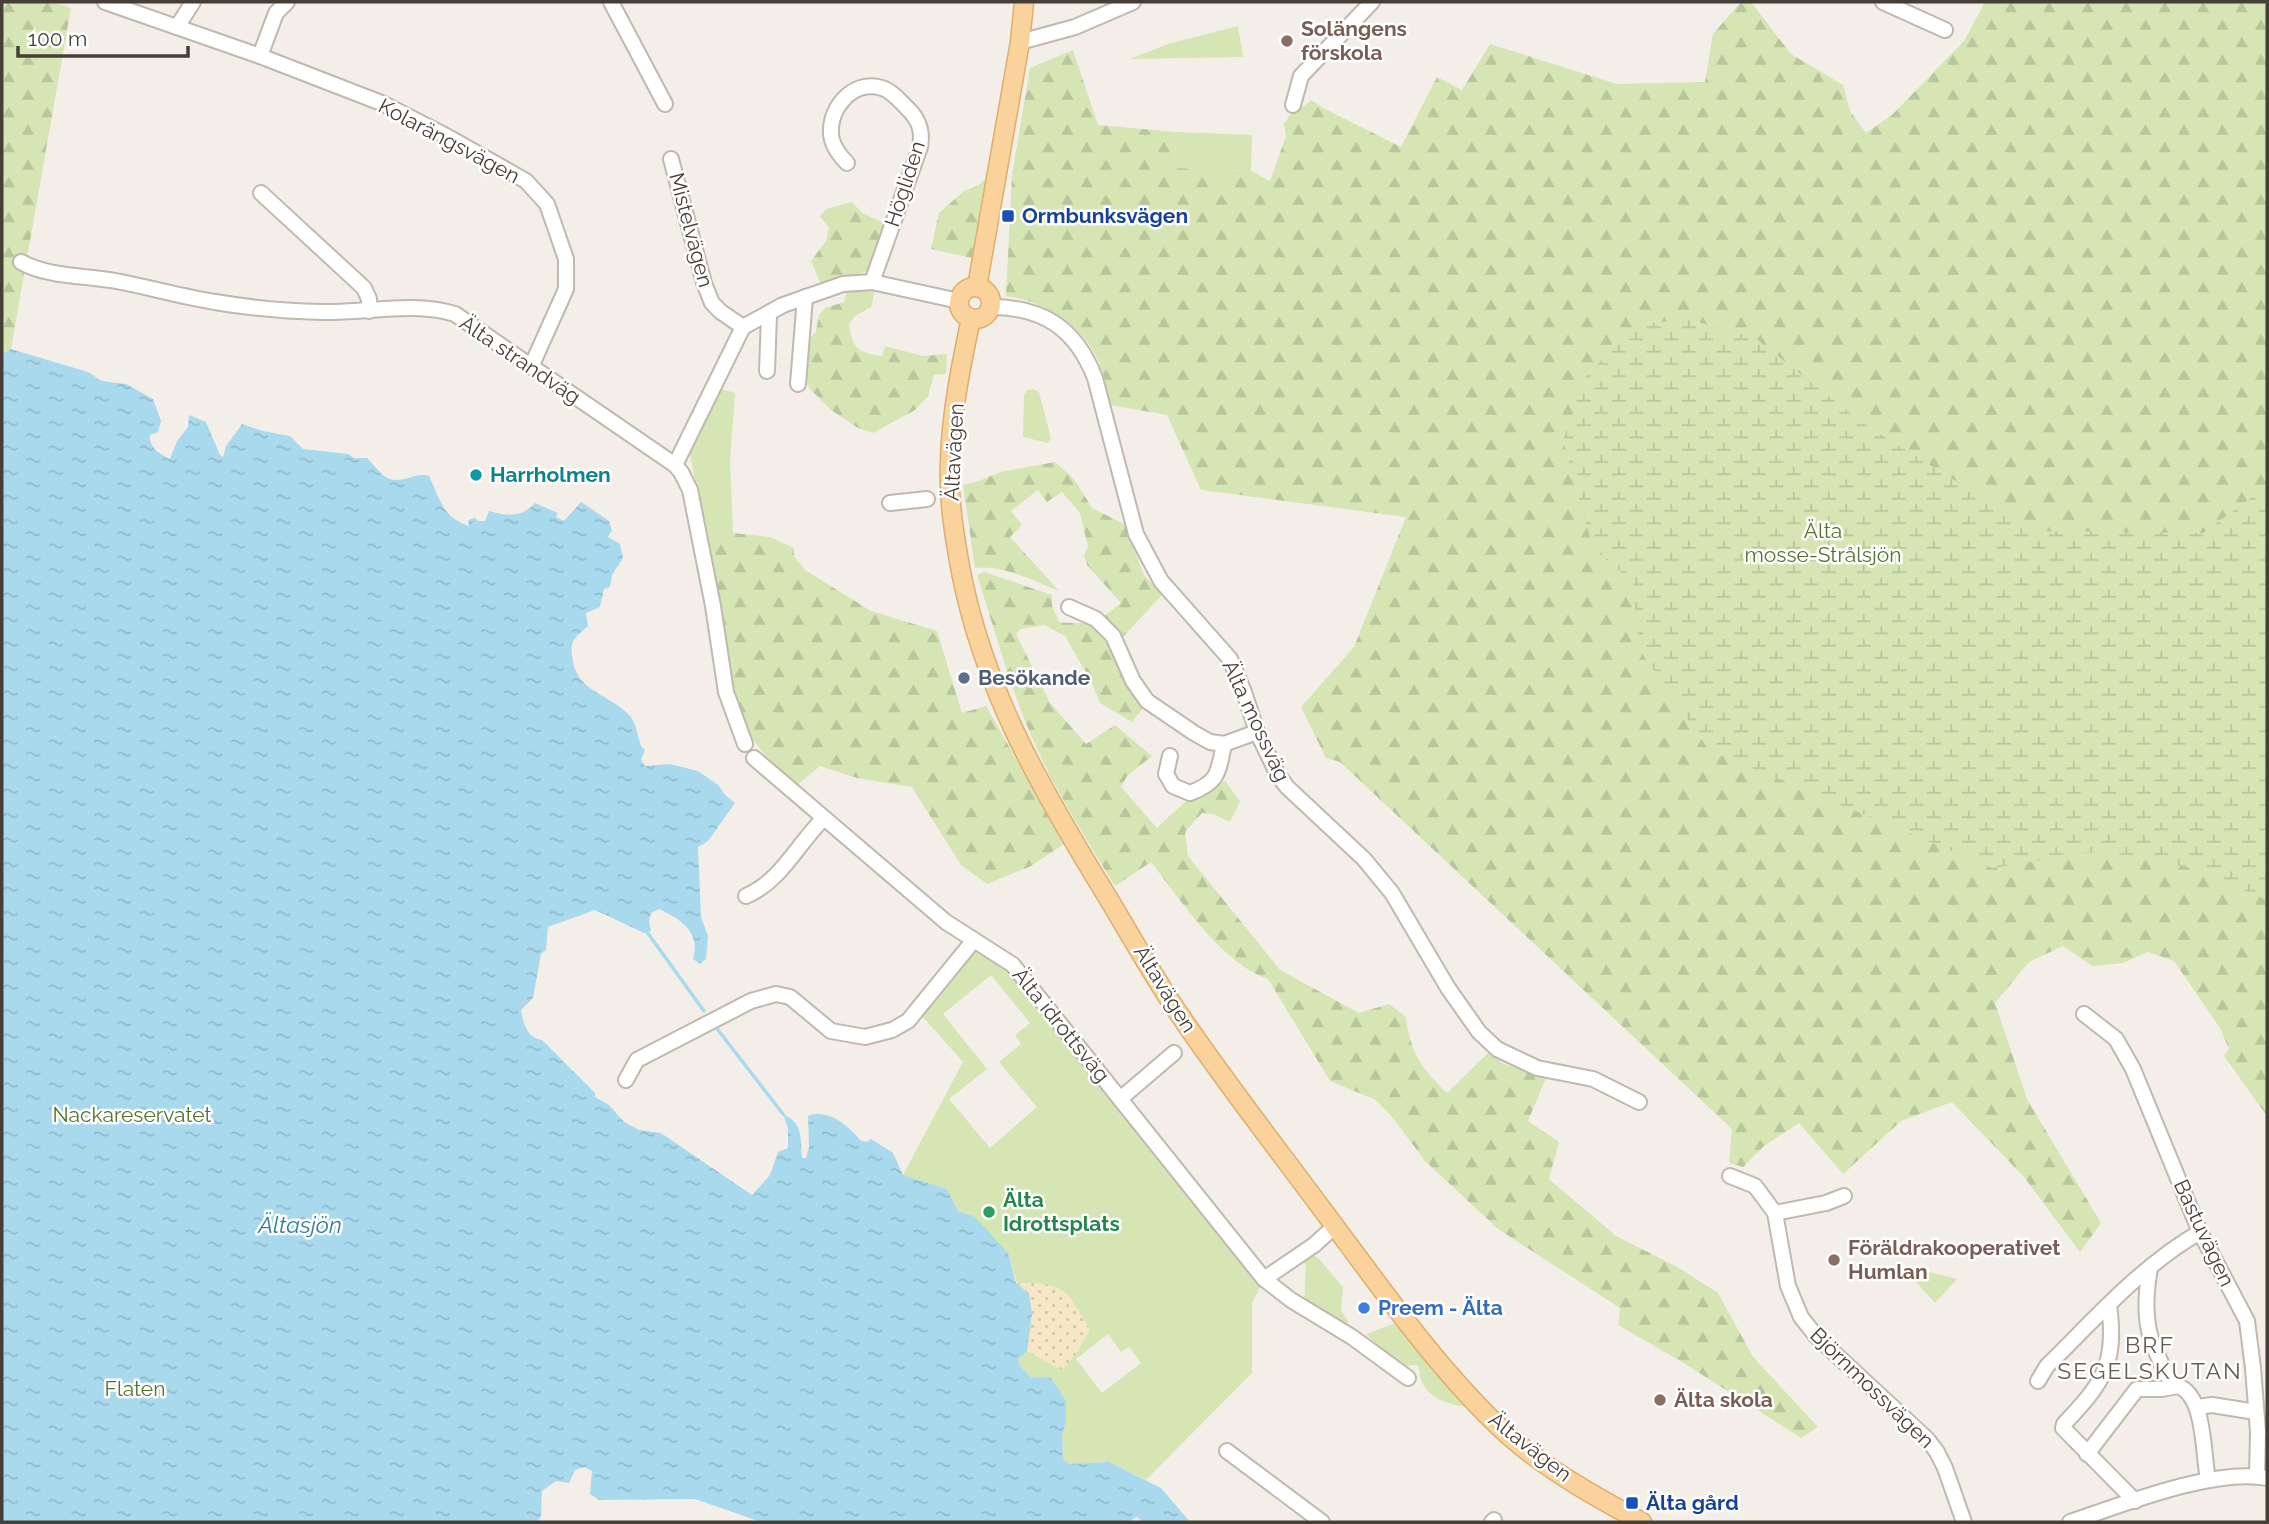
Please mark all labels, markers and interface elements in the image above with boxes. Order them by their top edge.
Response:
scale bar [18,14,187,58]
place label: Solängens förskola [1301,16,1407,65]
text: 100 m [28,26,87,51]
marker: Solängens förskola [1279,33,1295,49]
street label: Kolarängsvägen [374,93,524,188]
street label: Högliden [879,138,930,230]
street label: Mistelvägen [664,170,719,290]
place label: Ormbunksvägen [1022,203,1188,228]
marker: Ormbunksvägen [1000,208,1016,224]
street label: Älta strandväg [455,310,585,409]
street label: Ältavägen [938,402,969,502]
place label: Harrholmen [490,462,611,487]
marker: Harrholmen [468,467,484,483]
park label: Älta mosse-Strålsjön [1745,518,1901,567]
street label: Älta mossväg [1217,656,1295,785]
place label: Besökande [978,665,1091,690]
marker: Besökande [956,670,972,686]
street label: Ältavägen [1129,941,1202,1037]
street label: Älta idrottsväg [1008,962,1115,1087]
park label: Nackareservatet [52,1102,212,1127]
street label: Bastuvägen [2169,1175,2240,1290]
place label: Älta Idrottsplats [1003,1187,1120,1236]
marker: Älta Idrottsplats [981,1204,997,1220]
water label: Ältasjön [256,1211,342,1238]
place label: Föräldrakooperativet Humlan [1848,1235,2060,1284]
marker: Föräldrakooperativet Humlan [1826,1252,1842,1268]
place label: Preem - Älta [1378,1295,1503,1320]
marker: Preem - Älta [1356,1300,1372,1316]
street label: Björnmossvägen [1805,1322,1940,1453]
district label: BRF SEGELSKUTAN [2057,1331,2243,1384]
park label: Flaten [105,1376,165,1401]
place label: Älta skola [1674,1387,1773,1412]
marker: Älta skola [1652,1392,1668,1408]
street label: Ältavägen [1484,1407,1577,1487]
place label: Älta gård [1646,1490,1739,1515]
marker: Älta gård [1624,1495,1640,1511]

